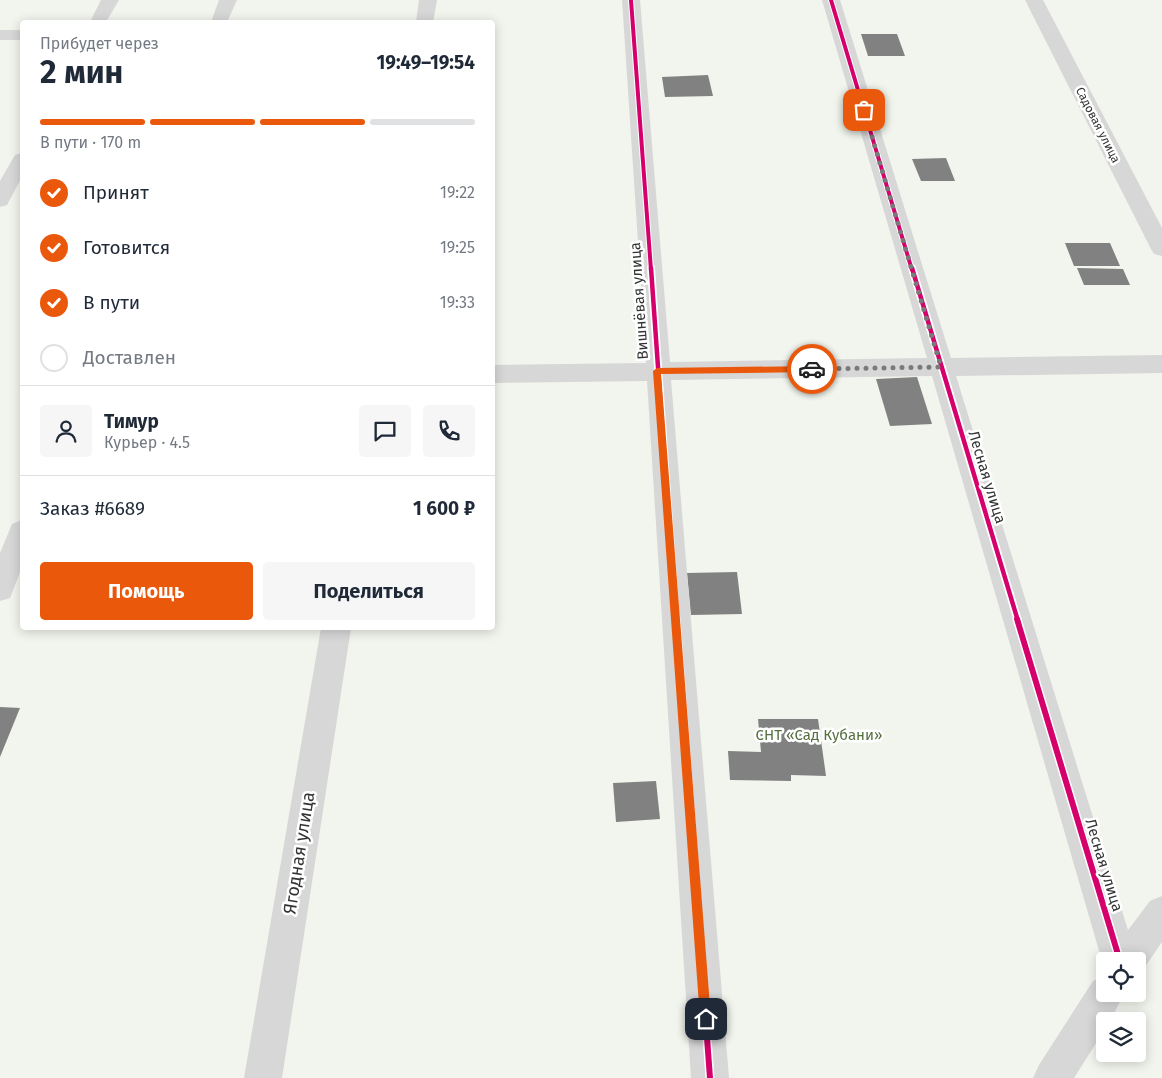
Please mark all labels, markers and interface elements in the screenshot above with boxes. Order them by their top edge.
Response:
text: Прибудет через [40,34,159,53]
text: 19:49–19:54 [376,51,475,74]
text: 2 мин [40,53,123,91]
street label: Садовая улица [1073,85,1123,165]
pin [843,89,885,131]
icon: bag [850,96,878,124]
text: В пути · 170 m [40,133,141,152]
icon: check [40,179,68,207]
text: Принят [83,181,149,204]
text: 19:22 [440,183,475,202]
icon: check [40,234,68,262]
text: Готовится [83,236,170,259]
text: 19:25 [440,238,475,257]
street label: Вишнёвая улица [626,242,652,360]
icon: check [40,289,68,317]
text: В пути [83,291,140,314]
text: 19:33 [440,293,475,312]
courier [787,344,837,394]
text: Доставлен [83,346,176,369]
icon: car [798,355,826,383]
button: person [40,405,92,457]
button: chat [359,405,411,457]
button: phone [423,405,475,457]
text: Тимур [104,410,159,433]
street label: Лесная улица [964,428,1010,526]
text: Курьер · 4.5 [104,433,190,452]
text: Заказ #6689 [40,497,145,520]
text: 1 600 ₽ [413,497,475,520]
button: Помощь [40,562,253,620]
button: Поделиться [263,562,475,620]
park label: СНТ «Сад Кубани» [756,726,882,744]
street label: Ягодная улица [278,790,320,916]
street label: Лесная улица [1081,816,1127,914]
map controls [1096,952,1146,1062]
button: locate [1096,952,1146,1002]
pin [685,998,727,1040]
icon: home [692,1005,720,1033]
button: layers [1096,1012,1146,1062]

